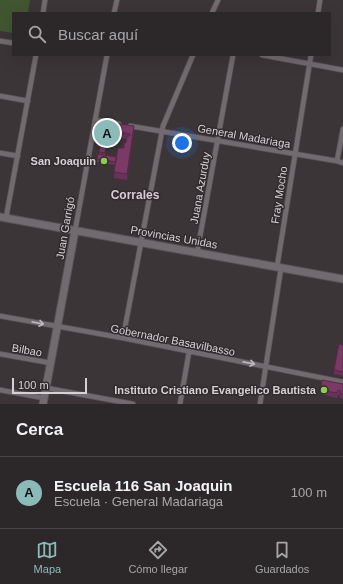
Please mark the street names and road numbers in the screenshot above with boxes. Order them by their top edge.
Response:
street label: General Madariaga [197,122,292,150]
street label: Juana Azurduy [188,151,212,225]
street label: Fray Mocho [269,165,289,225]
street label: Juan Garrigó [54,196,76,260]
street label: Provincias Unidas [130,223,219,251]
street label: Gobernador Basavilbasso [110,322,236,358]
street label: Bilbao [11,341,43,359]

